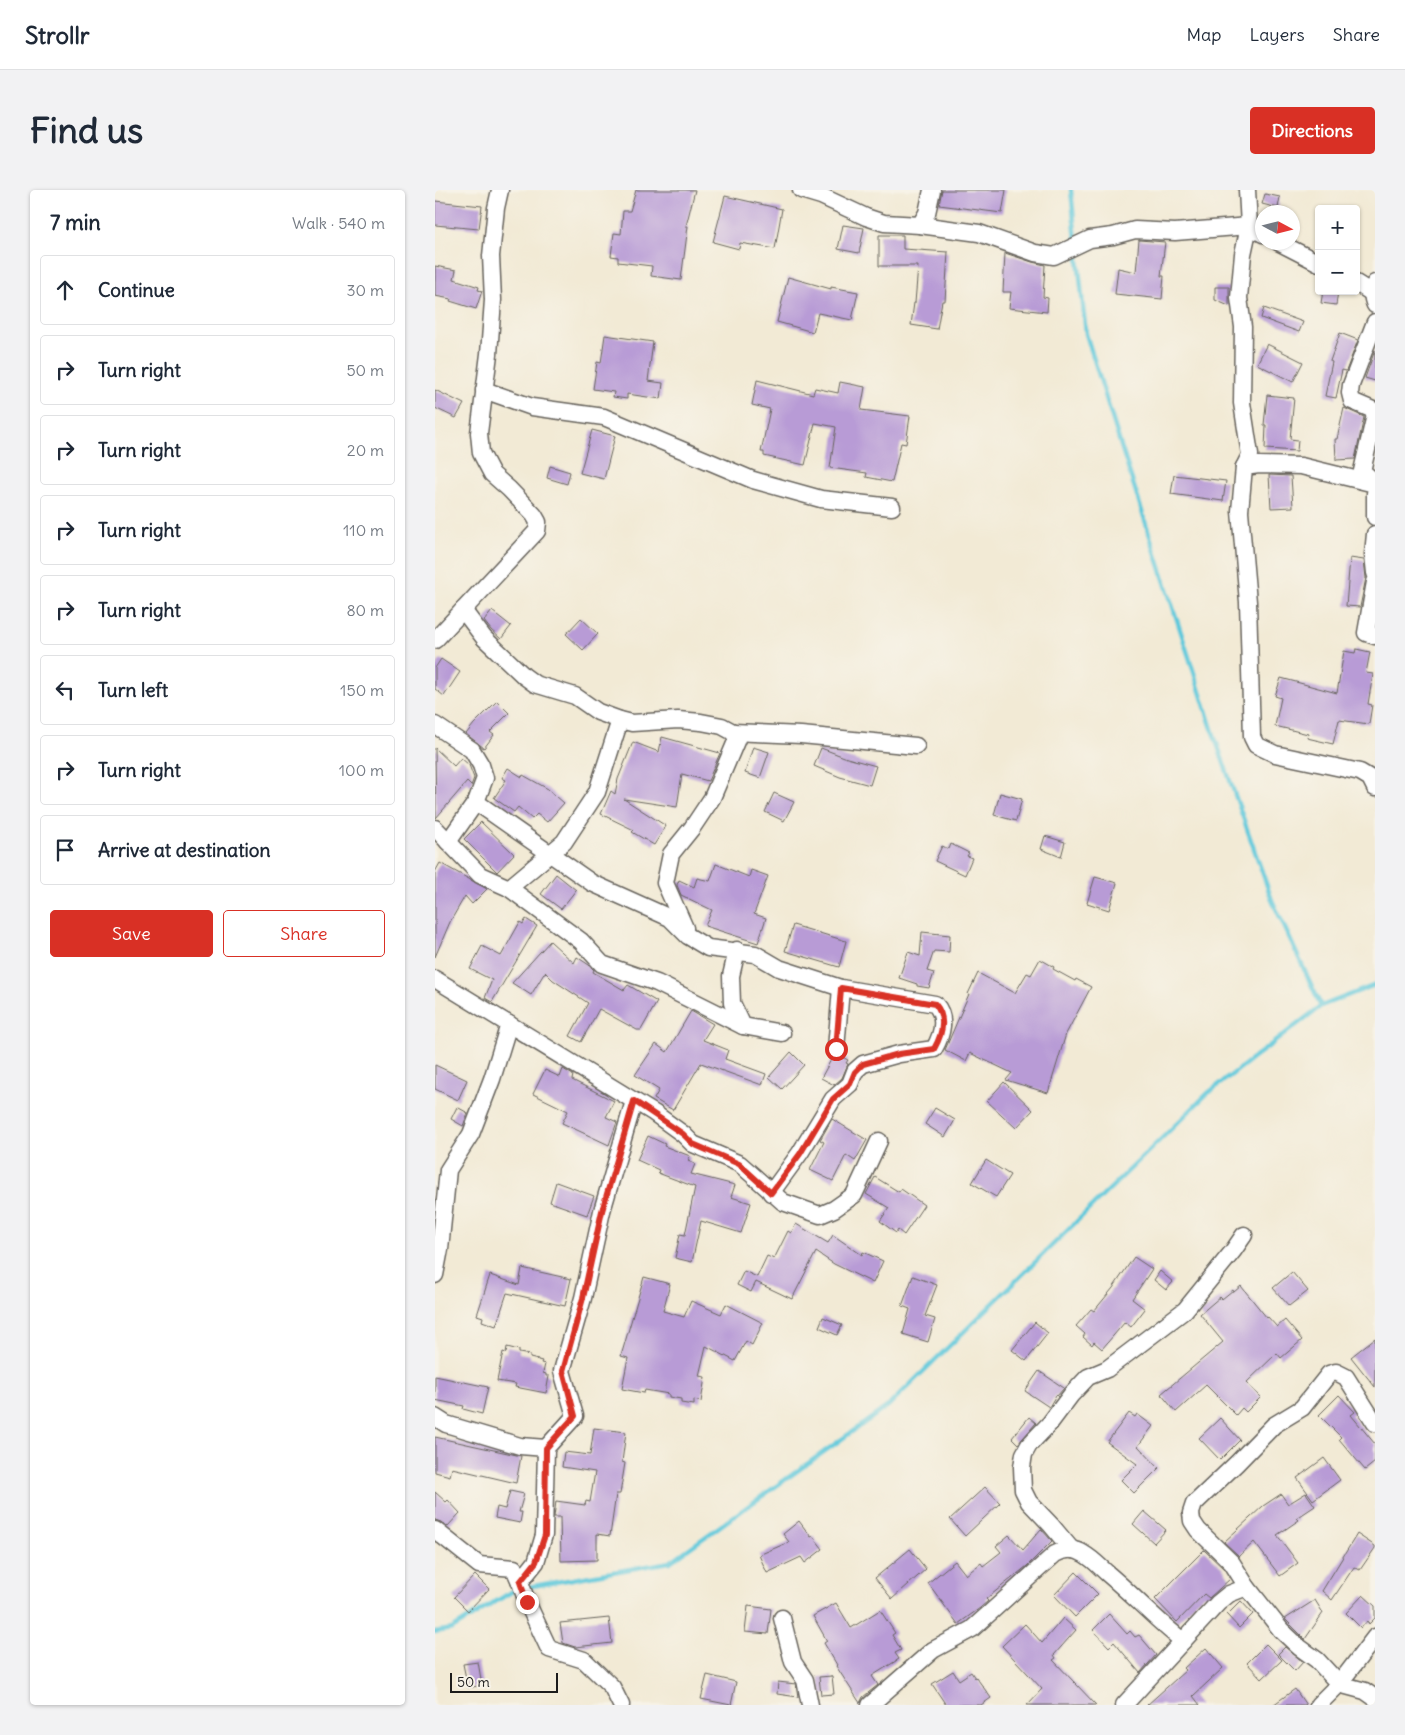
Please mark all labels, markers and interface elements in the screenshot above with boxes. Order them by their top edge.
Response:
text: Strollr [25,20,90,50]
text: Map [1186,23,1221,46]
text: Layers [1249,23,1305,46]
text: Share [1333,23,1380,46]
button: Directions [1250,107,1375,154]
text: Find us [30,108,143,152]
north arrow [1255,205,1300,250]
map controls [1315,205,1360,295]
button: + [1315,205,1360,250]
text: 7 min [50,209,101,236]
text: Walk · 540 m [292,213,385,233]
button: − [1315,250,1360,295]
icon: ahead [51,276,79,304]
text: Continue [98,278,175,302]
text: 30 m [347,280,384,300]
icon: right [51,356,79,384]
text: Turn right [98,358,181,382]
text: 50 m [346,360,384,380]
icon: right [51,436,79,464]
text: Turn right [98,438,181,462]
text: 20 m [347,440,384,460]
icon: right [51,516,79,544]
text: Turn right [98,518,181,542]
text: 110 m [343,520,384,540]
icon: right [51,596,79,624]
text: Turn right [98,598,181,622]
text: 80 m [346,600,384,620]
icon: left [51,676,79,704]
text: Turn left [98,678,168,702]
text: 150 m [340,680,384,700]
icon: right [51,756,79,784]
text: Turn right [98,758,181,782]
text: 100 m [339,760,384,780]
icon: arrive [51,836,79,864]
text: Arrive at destination [98,838,271,862]
button: Save [50,910,213,957]
button: Share [223,910,385,957]
route start [825,1038,848,1061]
route end [516,1591,539,1614]
scale bar [450,1670,557,1693]
text: 50 m [457,1673,490,1691]

